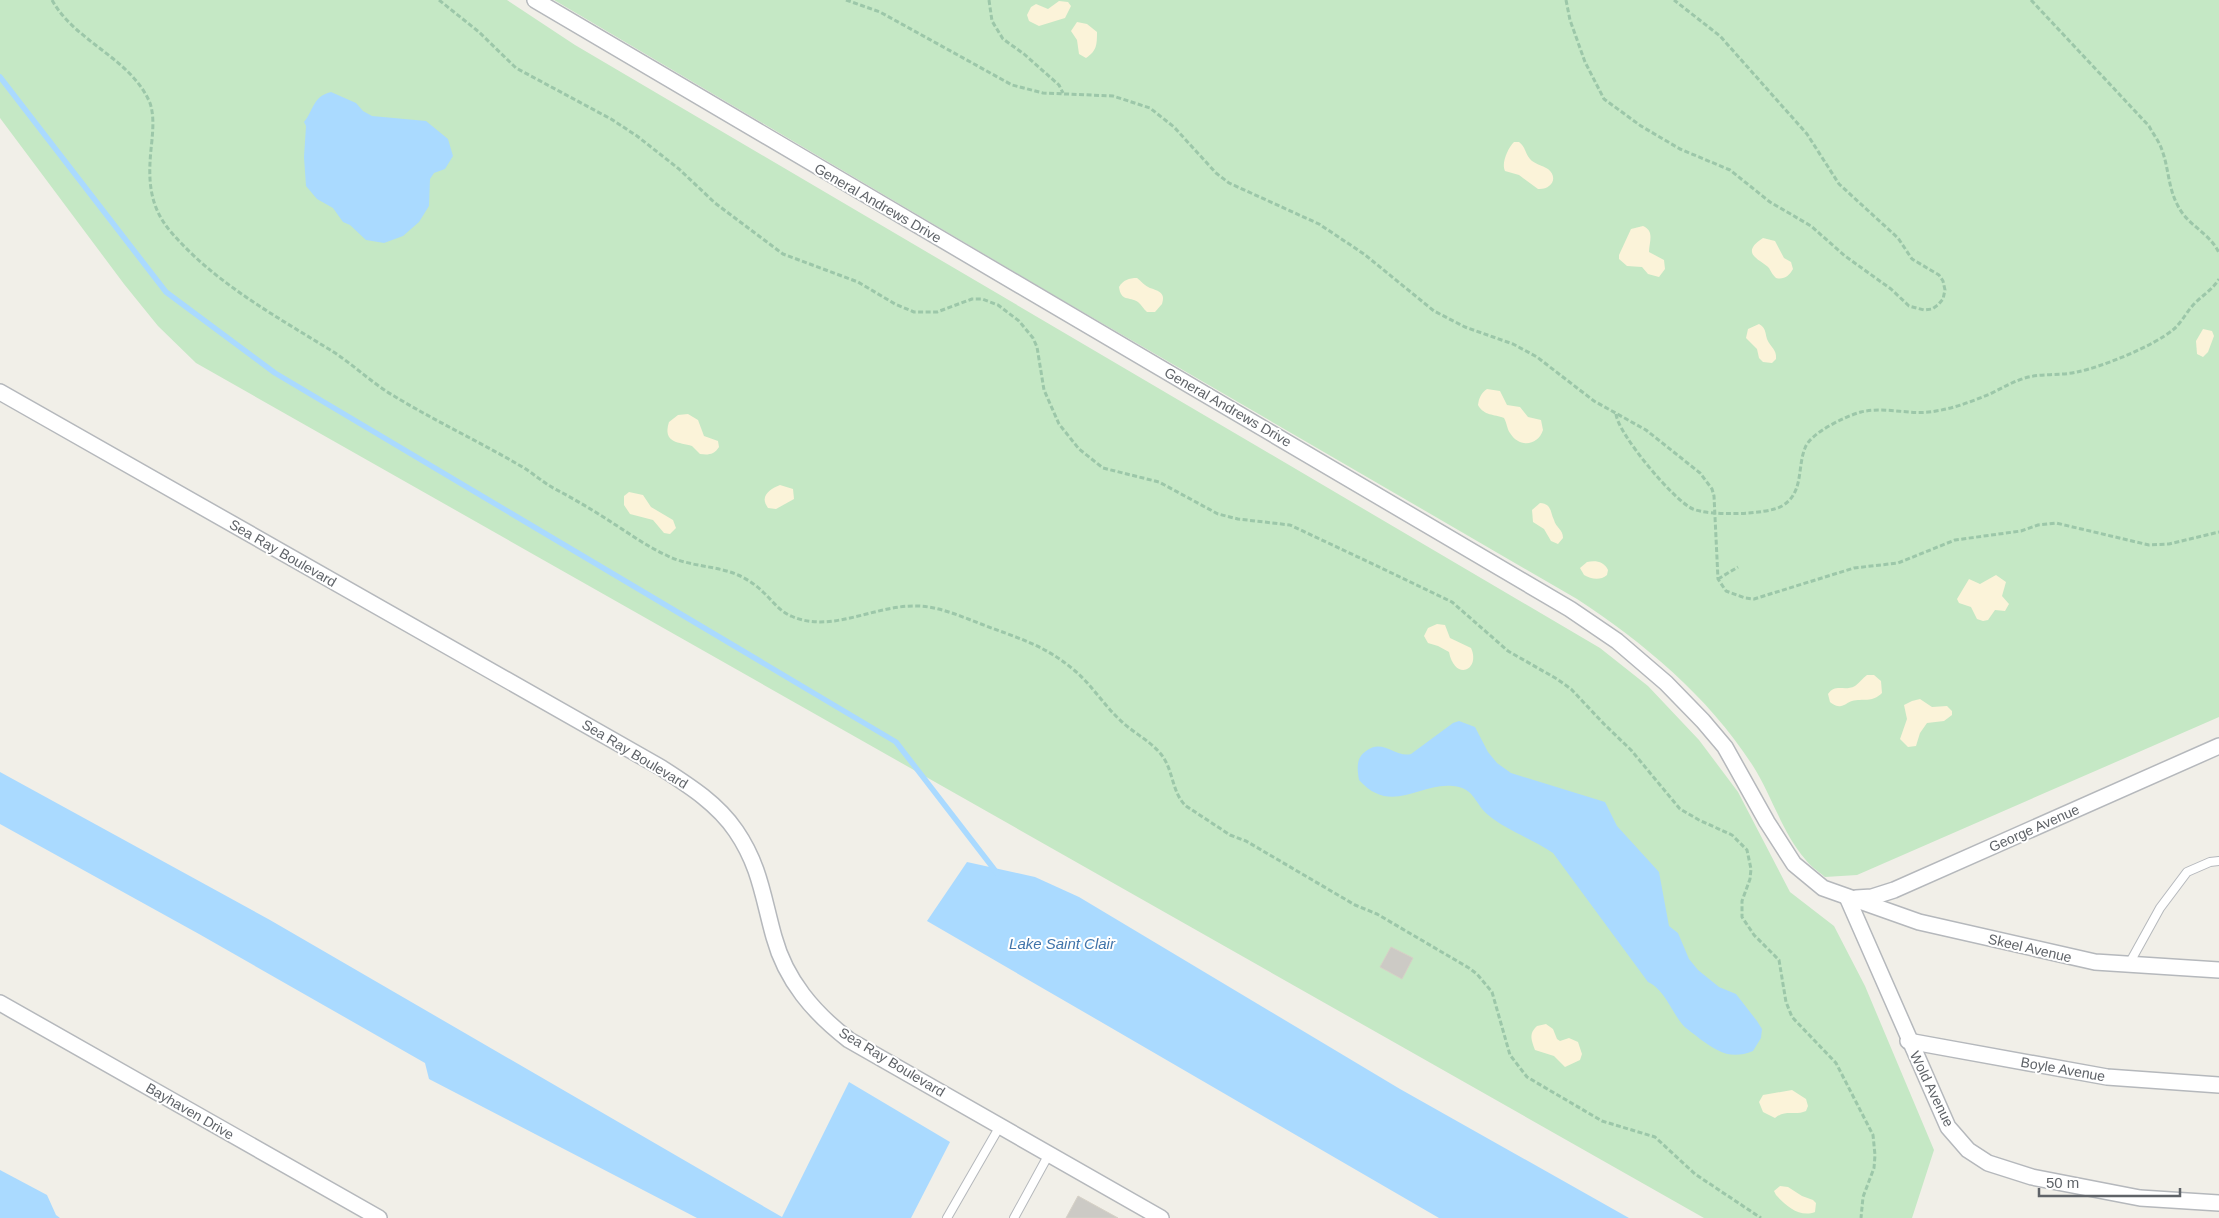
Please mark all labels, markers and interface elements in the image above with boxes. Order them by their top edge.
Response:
street label: General Andrews Drive [812,160,945,246]
street label: General Andrews Drive [1162,364,1295,450]
street label: Sea Ray Boulevard [227,516,339,590]
street label: Sea Ray Boulevard [579,716,691,792]
street label: George Avenue [1986,801,2082,855]
street label: Skeel Avenue [1987,931,2074,965]
water label: Lake Saint Clair [1009,935,1116,952]
street label: Sea Ray Boulevard [836,1024,948,1100]
street label: Wold Avenue [1907,1049,1957,1130]
street label: Boyle Avenue [2020,1054,2107,1084]
street label: Bayhaven Drive [143,1079,237,1143]
scale bar [2039,1166,2180,1198]
text: 50 m [2046,1174,2079,1191]

